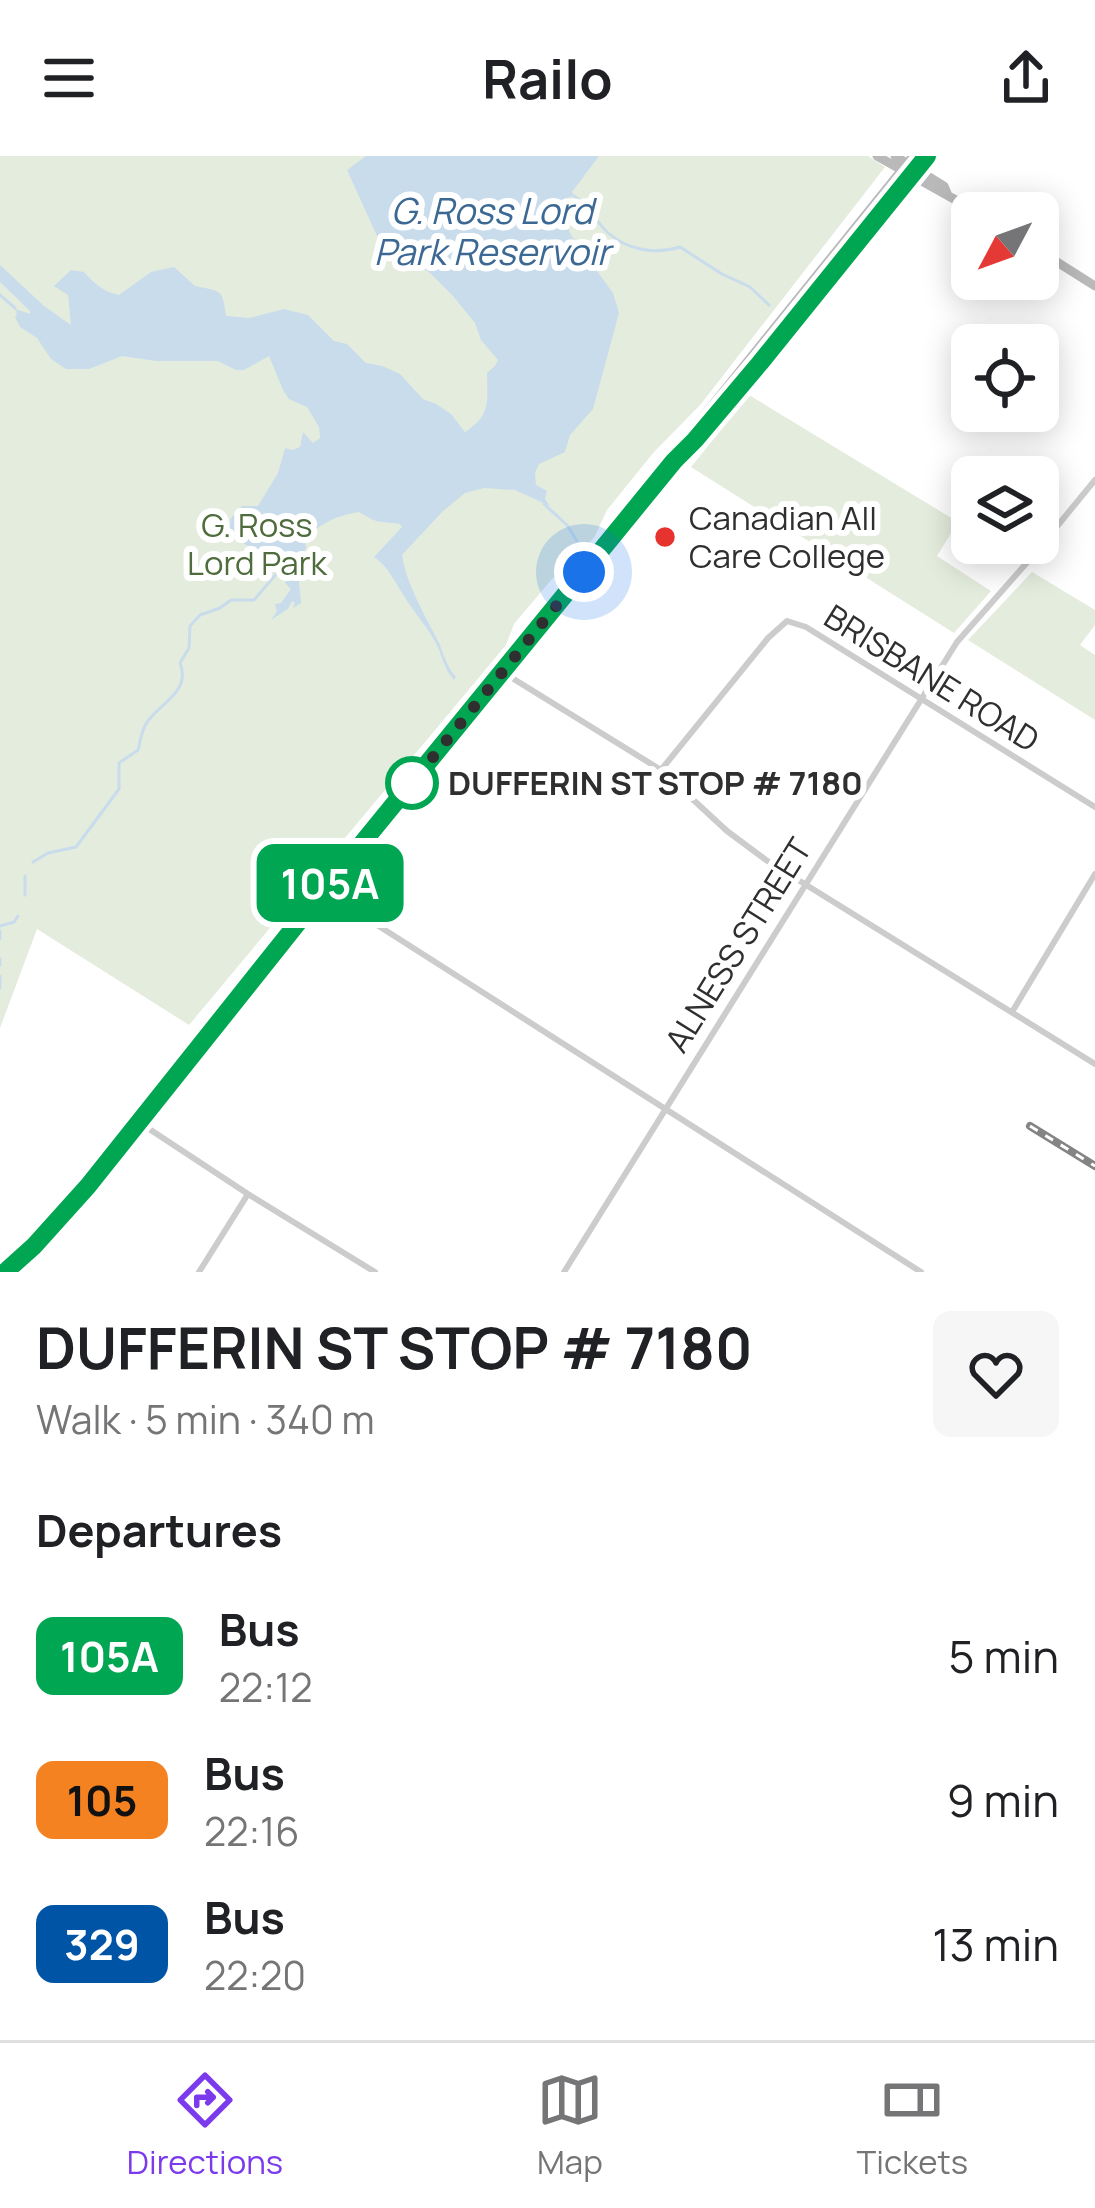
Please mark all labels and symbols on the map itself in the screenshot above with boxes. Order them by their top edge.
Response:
water label: G. Ross Lord Park Reservoir [374,186,614,276]
north arrow [951,192,1059,300]
place label: Canadian All Care College [689,495,885,578]
park label: G. Ross Lord Park [187,502,329,585]
marker: Canadian All Care College [652,524,678,550]
your location [554,542,614,602]
street label: BRISBANE ROAD [816,593,1048,762]
marker: DUFFERIN ST STOP # 7180 [387,758,437,808]
place label: DUFFERIN ST STOP # 7180 [448,760,863,805]
street label: ALNESS STREET [654,829,822,1060]
line badge: 105A [246,844,414,922]

